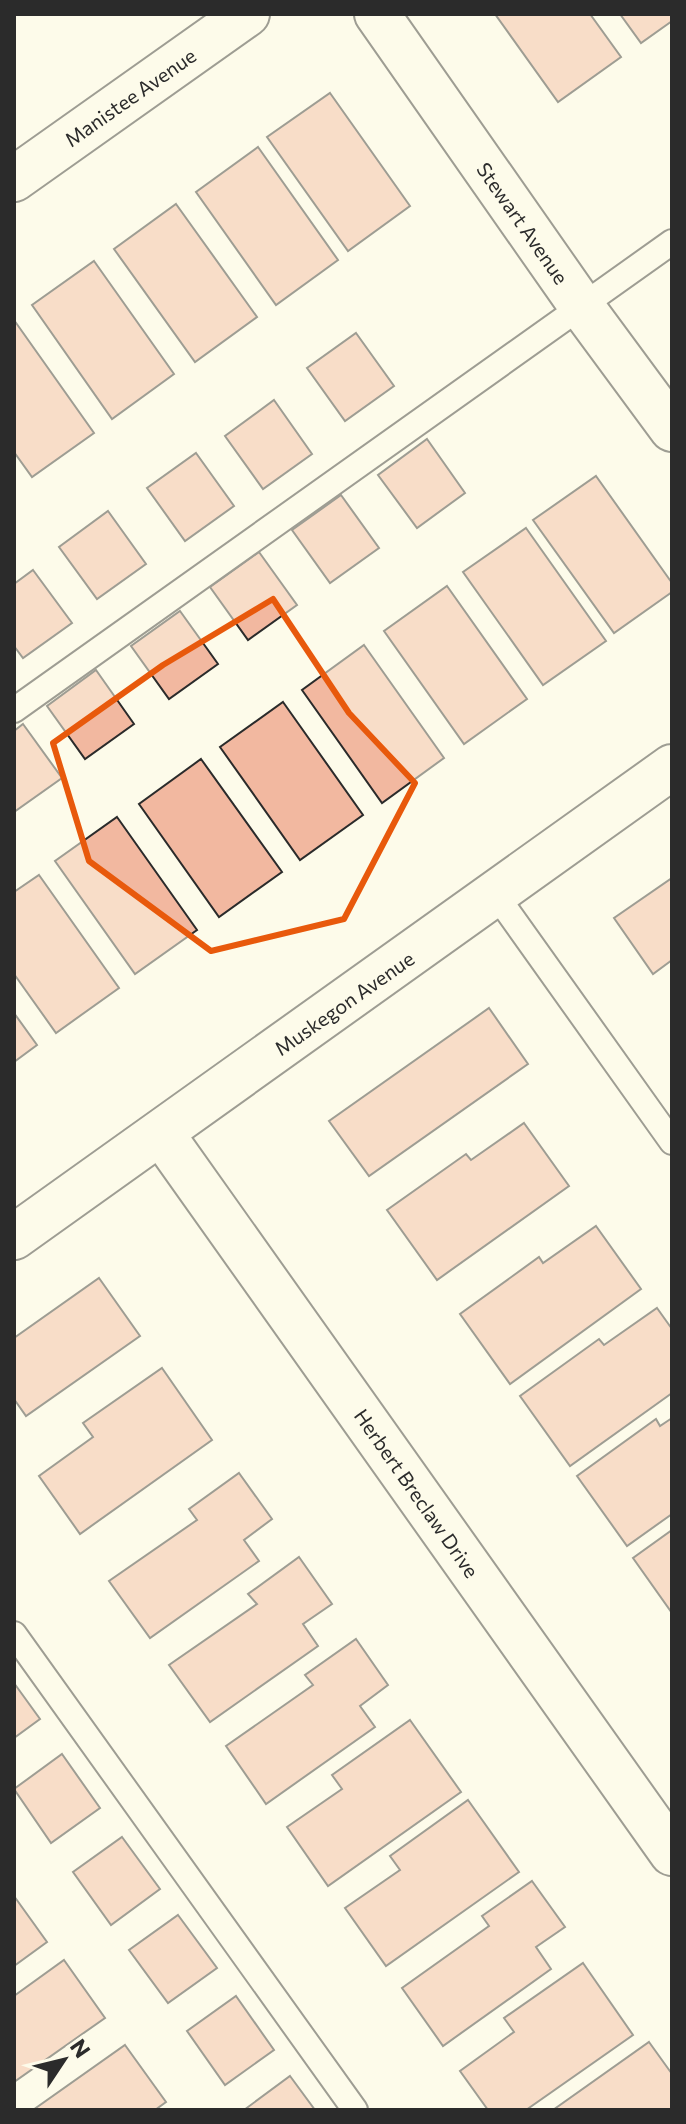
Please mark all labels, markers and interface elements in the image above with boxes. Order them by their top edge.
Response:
street label: Manistee Avenue [60,43,200,151]
street label: Stewart Avenue [472,158,574,288]
street label: Muskegon Avenue [270,946,418,1060]
street label: Herbert Breclaw Drive [350,1404,484,1582]
north arrow [24,2020,104,2100]
text: N [65,2034,97,2063]

